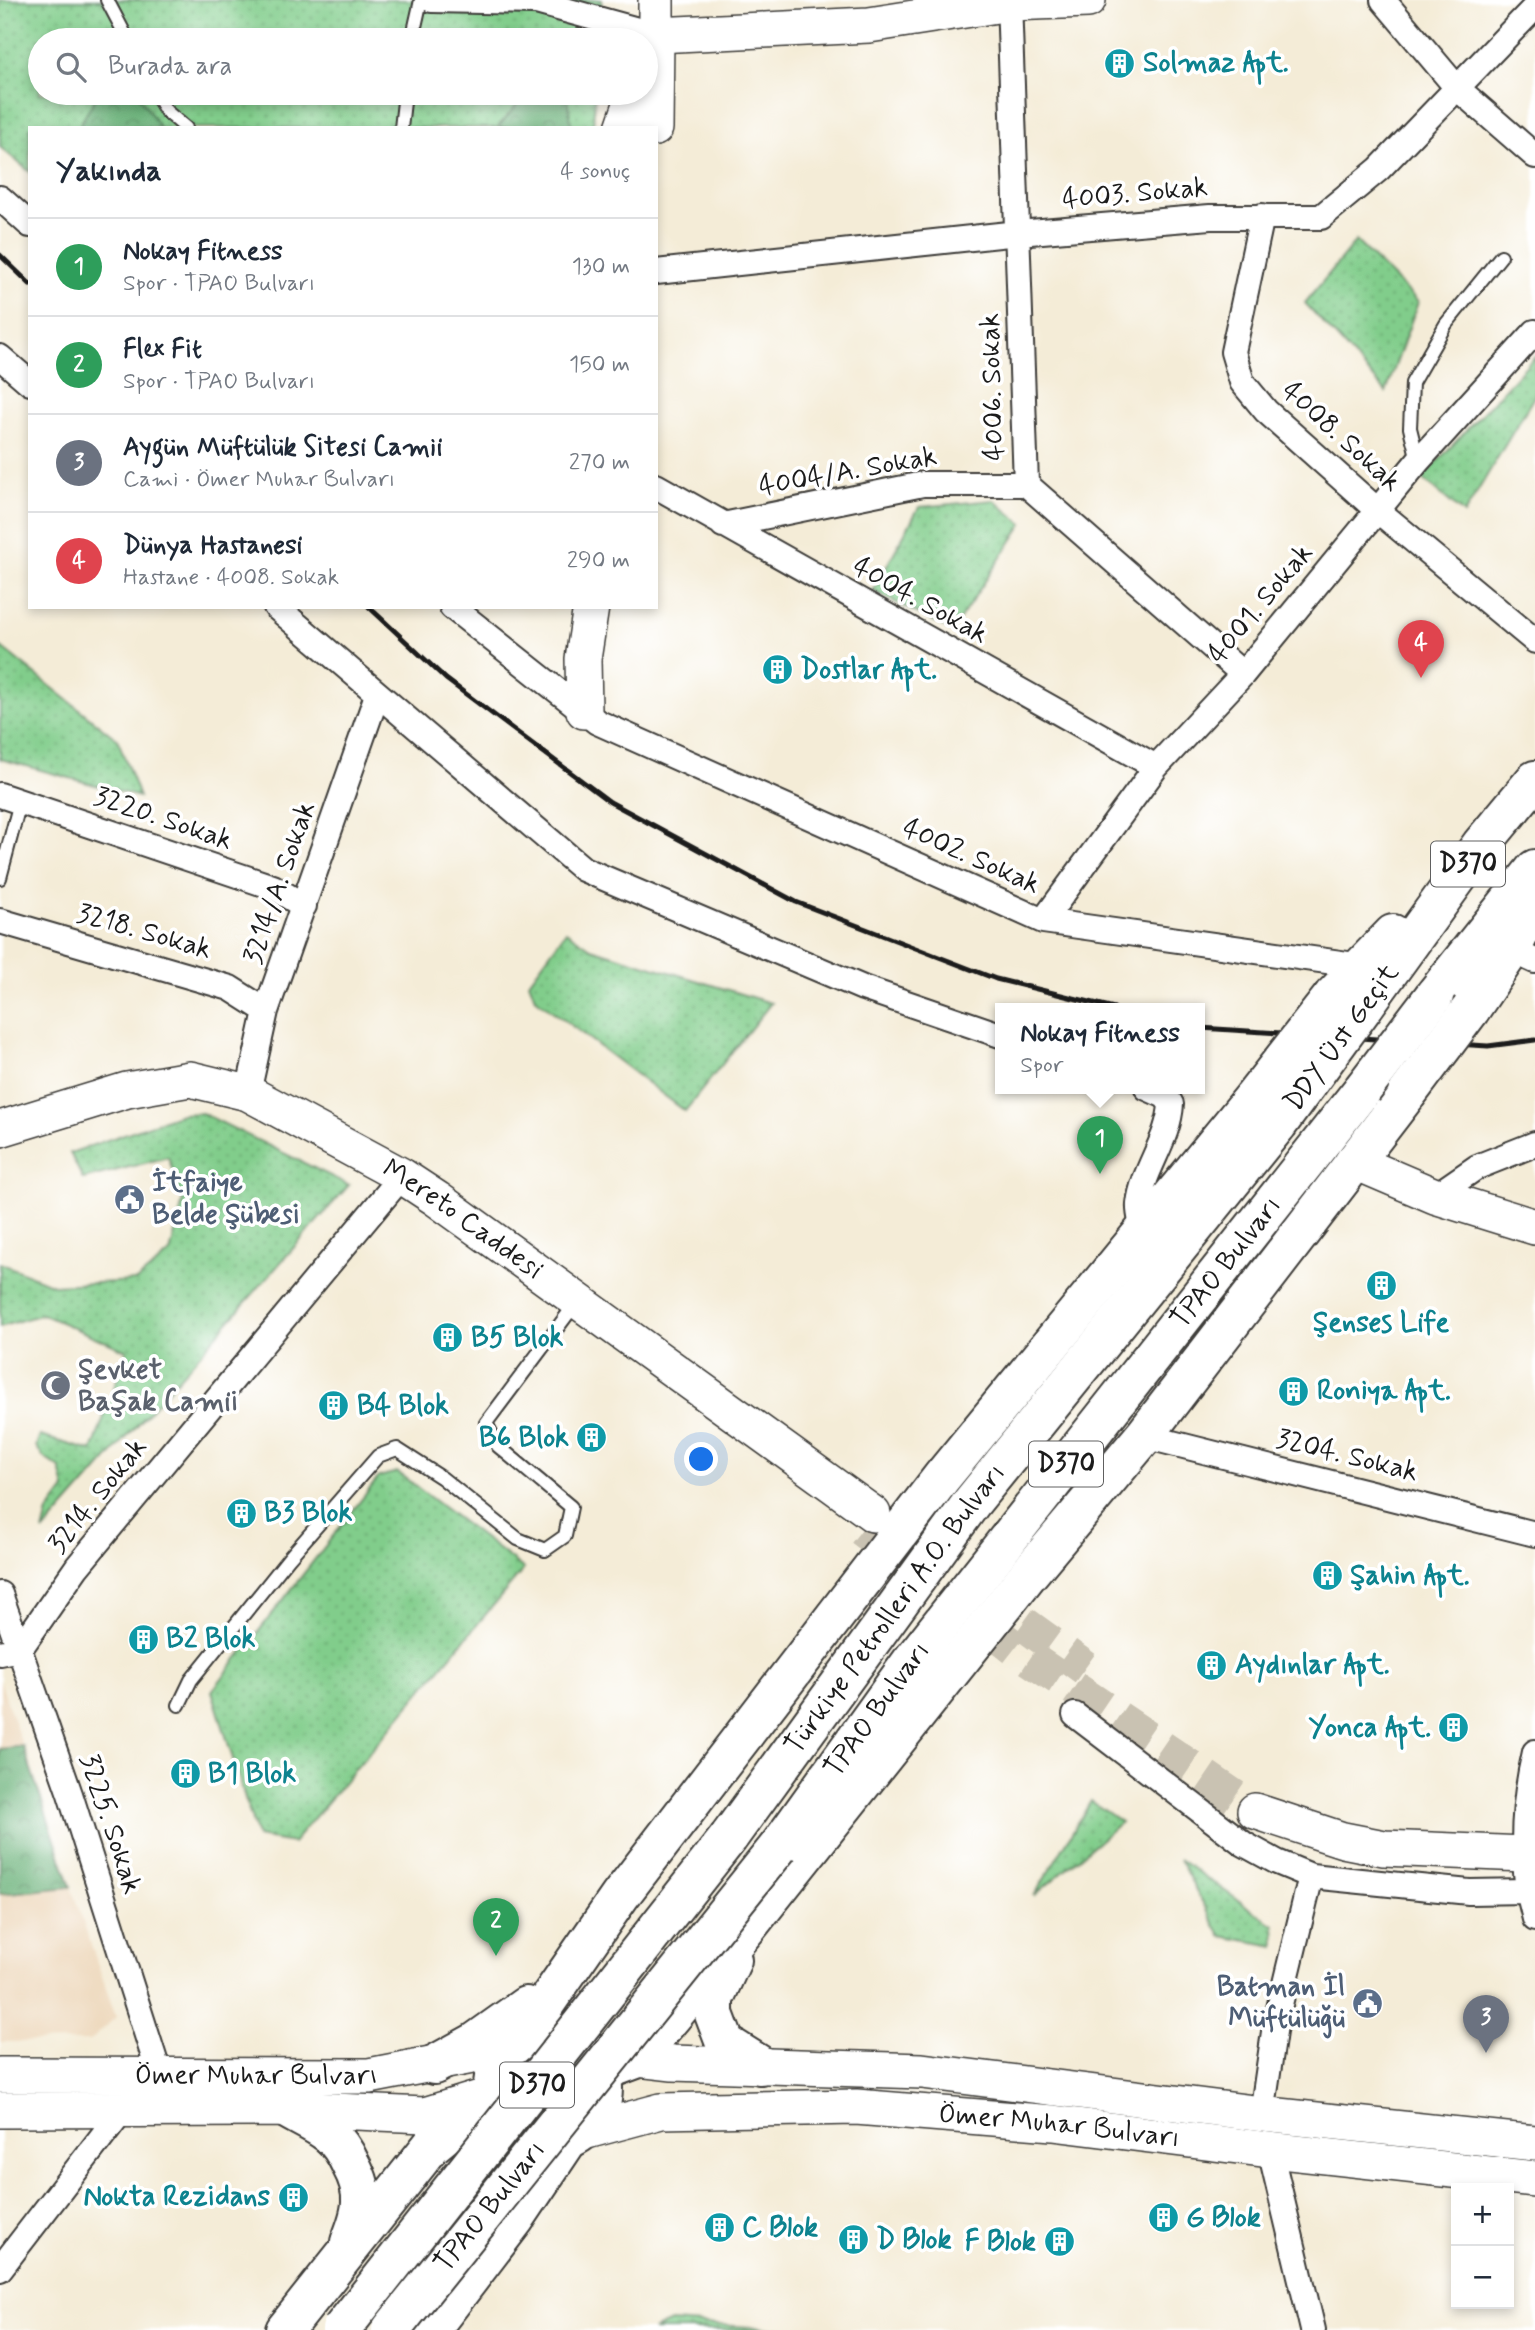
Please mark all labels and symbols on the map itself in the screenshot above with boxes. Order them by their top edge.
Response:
place label: Solmaz Apt. [1143,45,1289,85]
building icon: Solmaz Apt. [1103,46,1137,80]
street label: 4003. Sokak [1061,169,1209,219]
street label: 4006. Sokak [972,312,1014,461]
street label: 4008. Sokak [1273,373,1409,501]
street label: 4004/A. Sokak [756,438,940,506]
street label: 4001. Sokak [1200,536,1322,672]
street label: 4004. Sokak [846,549,995,654]
pin: 4 [1398,620,1444,678]
place label: Dostlar Apt. [800,652,937,692]
building icon: Dostlar Apt. [760,653,794,687]
street label: 3220. Sokak [89,778,237,860]
street label: 3214/A. Sokak [235,797,325,969]
street label: 4002. Sokak [896,810,1046,904]
road number: D370 [1431,842,1505,886]
street label: 3218. Sokak [72,895,216,969]
street label: DDY Üst Geçit [1276,956,1408,1119]
pin: 1 [1077,1116,1123,1174]
street label: Mereto Caddesi [376,1150,551,1288]
place label: İtfaiye Belde Şübesi [152,1165,300,1234]
public building icon: İtfaiye Belde Şübesi [112,1182,146,1216]
street label: TPAO Bulvarı [1162,1189,1290,1337]
building icon: Şenses Life [1364,1269,1398,1303]
place label: Şenses Life [1313,1305,1449,1342]
place label: B5 Blok [471,1320,564,1357]
building icon: B5 Blok [431,1321,465,1355]
place label: Şevket Başak Camii [78,1352,239,1421]
mosque icon: Şevket Başak Camii [38,1369,72,1403]
place label: Roniya Apt. [1317,1373,1451,1413]
building icon: Roniya Apt. [1277,1374,1311,1408]
place label: B4 Blok [357,1388,449,1425]
building icon: B4 Blok [317,1389,351,1423]
place label: B6 Blok [479,1420,569,1457]
building icon: B6 Blok [575,1421,609,1455]
street label: 3204. Sokak [1272,1421,1422,1491]
street label: 3214. Sokak [40,1430,156,1562]
your location [684,1442,718,1476]
road number: D370 [1029,1442,1103,1486]
street label: Türkiye Petrolleri A.O. Bulvarı [776,1456,1014,1762]
place label: B3 Blok [264,1495,352,1532]
building icon: B3 Blok [224,1496,258,1530]
place label: Şahin Apt. [1350,1558,1470,1598]
building icon: Şahin Apt. [1310,1559,1344,1593]
place label: B2 Blok [166,1621,256,1658]
building icon: B2 Blok [126,1622,160,1656]
street label: TPAO Bulvarı [815,1634,939,1785]
place label: Aydınlar Apt. [1235,1647,1390,1687]
building icon: Aydınlar Apt. [1195,1648,1229,1682]
place label: Yonca Apt. [1309,1710,1431,1750]
building icon: Yonca Apt. [1437,1711,1471,1745]
street label: 3225. Sokak [70,1749,150,1899]
place label: B1 Blok [208,1756,296,1793]
building icon: B1 Blok [168,1757,202,1791]
pin: 2 [473,1898,519,1956]
place label: Batman İl Müftülüğü [1217,1969,1345,2039]
public building icon: Batman İl Müftülüğü [1351,1986,1385,2020]
pin: 3 [1463,1995,1509,2053]
street label: Ömer Muhar Bulvarı [135,2056,381,2095]
road number: D370 [500,2062,574,2108]
street label: Ömer Muhar Bulvarı [937,2095,1182,2157]
street label: TPAO Bulvarı [425,2133,554,2281]
place label: Nokta Rezidans [83,2179,270,2216]
building icon: Nokta Rezidans [276,2180,310,2214]
place label: G Blok [1186,2200,1261,2237]
building icon: G Blok [1146,2201,1180,2235]
place label: C Blok [742,2210,818,2247]
building icon: C Blok [702,2211,736,2245]
place label: D Blok [876,2222,952,2259]
building icon: D Blok [836,2223,870,2257]
place label: F Blok [965,2224,1036,2261]
building icon: F Blok [1042,2225,1076,2259]

